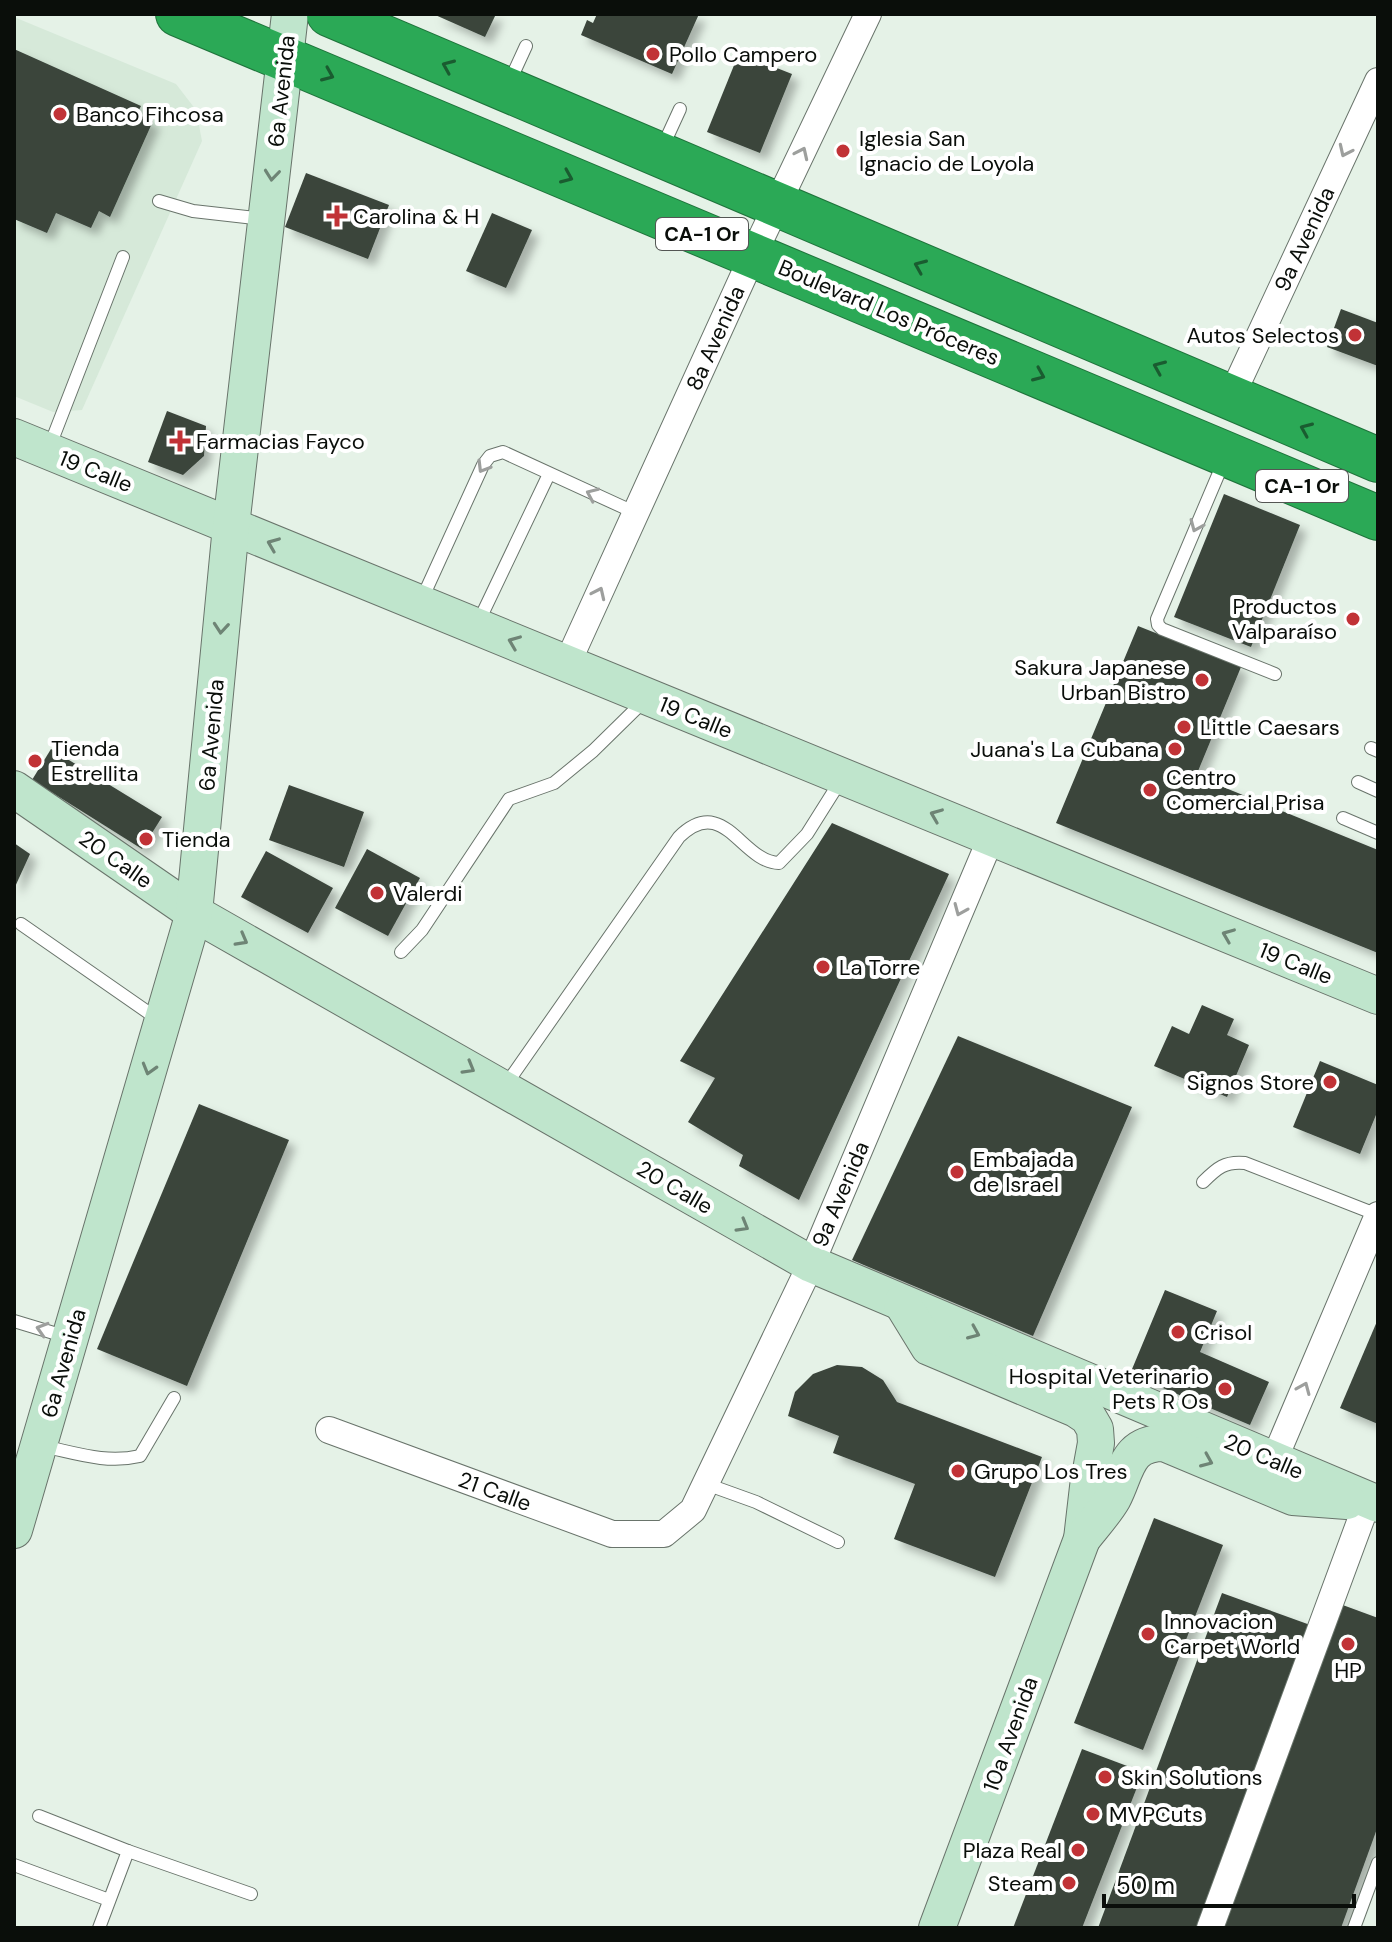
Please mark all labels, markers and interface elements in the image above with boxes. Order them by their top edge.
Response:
street label: 6a Avenida [261,34,302,148]
place label: Pollo Campero [669,40,817,69]
marker: Pollo Campero [644,45,662,63]
one-way arrow [442,59,456,75]
one-way arrow [320,66,334,82]
place label: Banco Fihcosa [76,100,224,129]
marker: Banco Fihcosa [51,105,69,123]
place label: Iglesia San Ignacio de Loyola [859,124,1034,178]
marker: Iglesia San Ignacio de Loyola [834,142,852,160]
one-way arrow [1339,143,1355,158]
one-way arrow [792,147,808,161]
one-way arrow [559,167,573,183]
one-way arrow [263,169,280,182]
street label: 9a Avenida [1268,182,1341,296]
place label: Carolina & H [353,202,479,231]
marker: Carolina & H [328,207,346,225]
road number: CA-1 Or [656,218,748,250]
street label: Boulevard Los Próceres [774,253,1004,372]
one-way arrow [914,259,928,275]
street label: 8a Avenida [679,281,751,395]
place label: Autos Selectos [1186,321,1339,350]
marker: Autos Selectos [1346,326,1364,344]
one-way arrow [1153,360,1167,377]
one-way arrow [1031,366,1045,382]
one-way arrow [1300,423,1314,439]
place label: Farmacias Fayco [196,427,365,456]
marker: Farmacias Fayco [171,432,189,450]
street label: 19 Calle [55,444,137,499]
one-way arrow [477,458,493,473]
road number: CA-1 Or [1256,470,1348,502]
one-way arrow [586,487,600,503]
one-way arrow [1190,518,1206,532]
one-way arrow [267,537,281,553]
one-way arrow [589,586,605,601]
place label: Productos Valparaíso [1232,592,1337,646]
marker: Productos Valparaíso [1344,610,1362,628]
one-way arrow [213,622,230,635]
one-way arrow [508,635,522,652]
place label: Sakura Japanese Urban Bistro [1014,653,1186,707]
marker: Sakura Japanese Urban Bistro [1193,671,1211,689]
street label: 6a Avenida [192,678,231,792]
street label: 19 Calle [655,690,737,745]
place label: Little Caesars [1200,713,1340,742]
marker: Little Caesars [1175,718,1193,736]
place label: Tienda Estrellita [51,734,139,788]
place label: Juana's La Cubana [970,735,1159,764]
marker: Juana's La Cubana [1166,740,1184,758]
marker: Tienda Estrellita [26,752,44,770]
place label: Centro Comercial Prisa [1166,763,1324,817]
marker: Centro Comercial Prisa [1141,781,1159,799]
one-way arrow [930,809,944,825]
street label: 20 Calle [73,824,158,895]
place label: Tienda [162,825,231,854]
marker: Tienda [137,830,155,848]
place label: Valerdi [393,879,463,908]
marker: Valerdi [368,884,386,902]
one-way arrow [954,902,970,916]
one-way arrow [1222,928,1236,945]
one-way arrow [233,930,248,946]
street label: 19 Calle [1255,936,1337,991]
place label: La Torre [839,953,920,982]
marker: La Torre [814,958,832,976]
one-way arrow [460,1058,475,1074]
one-way arrow [141,1061,158,1075]
place label: Signos Store [1187,1068,1314,1097]
marker: Signos Store [1321,1073,1339,1091]
street label: 9a Avenida [805,1137,876,1252]
place label: Embajada de Israel [973,1145,1074,1199]
street label: 20 Calle [631,1154,718,1221]
marker: Embajada de Israel [948,1163,966,1181]
one-way arrow [734,1216,749,1232]
street label: 6a Avenida [34,1305,93,1421]
place label: Crisol [1194,1318,1252,1347]
one-way arrow [36,1322,49,1338]
marker: Crisol [1169,1323,1187,1341]
one-way arrow [966,1324,980,1340]
place label: Hospital Veterinario Pets R Os [1009,1362,1209,1416]
marker: Hospital Veterinario Pets R Os [1216,1380,1234,1398]
one-way arrow [1295,1382,1311,1396]
street label: 20 Calle [1220,1427,1308,1486]
one-way arrow [1199,1452,1214,1468]
place label: Grupo Los Tres [974,1457,1128,1486]
marker: Grupo Los Tres [949,1462,967,1480]
street label: 21 Calle [454,1465,535,1518]
place label: Innovacion Carpet World [1164,1607,1300,1661]
marker: Innovacion Carpet World [1139,1625,1157,1643]
marker: HP [1339,1635,1357,1653]
place label: HP [1334,1656,1362,1685]
street label: 10a Avenida [976,1673,1045,1796]
place label: Skin Solutions [1121,1763,1263,1792]
marker: Skin Solutions [1096,1768,1114,1786]
place label: MVPCuts [1109,1800,1203,1829]
marker: MVPCuts [1084,1805,1102,1823]
place label: Plaza Real [963,1836,1062,1865]
marker: Plaza Real [1069,1841,1087,1859]
scale bar [1104,1858,1354,1908]
place label: Steam [988,1869,1053,1898]
text: 50 m [1116,1870,1175,1901]
marker: Steam [1060,1874,1078,1892]

